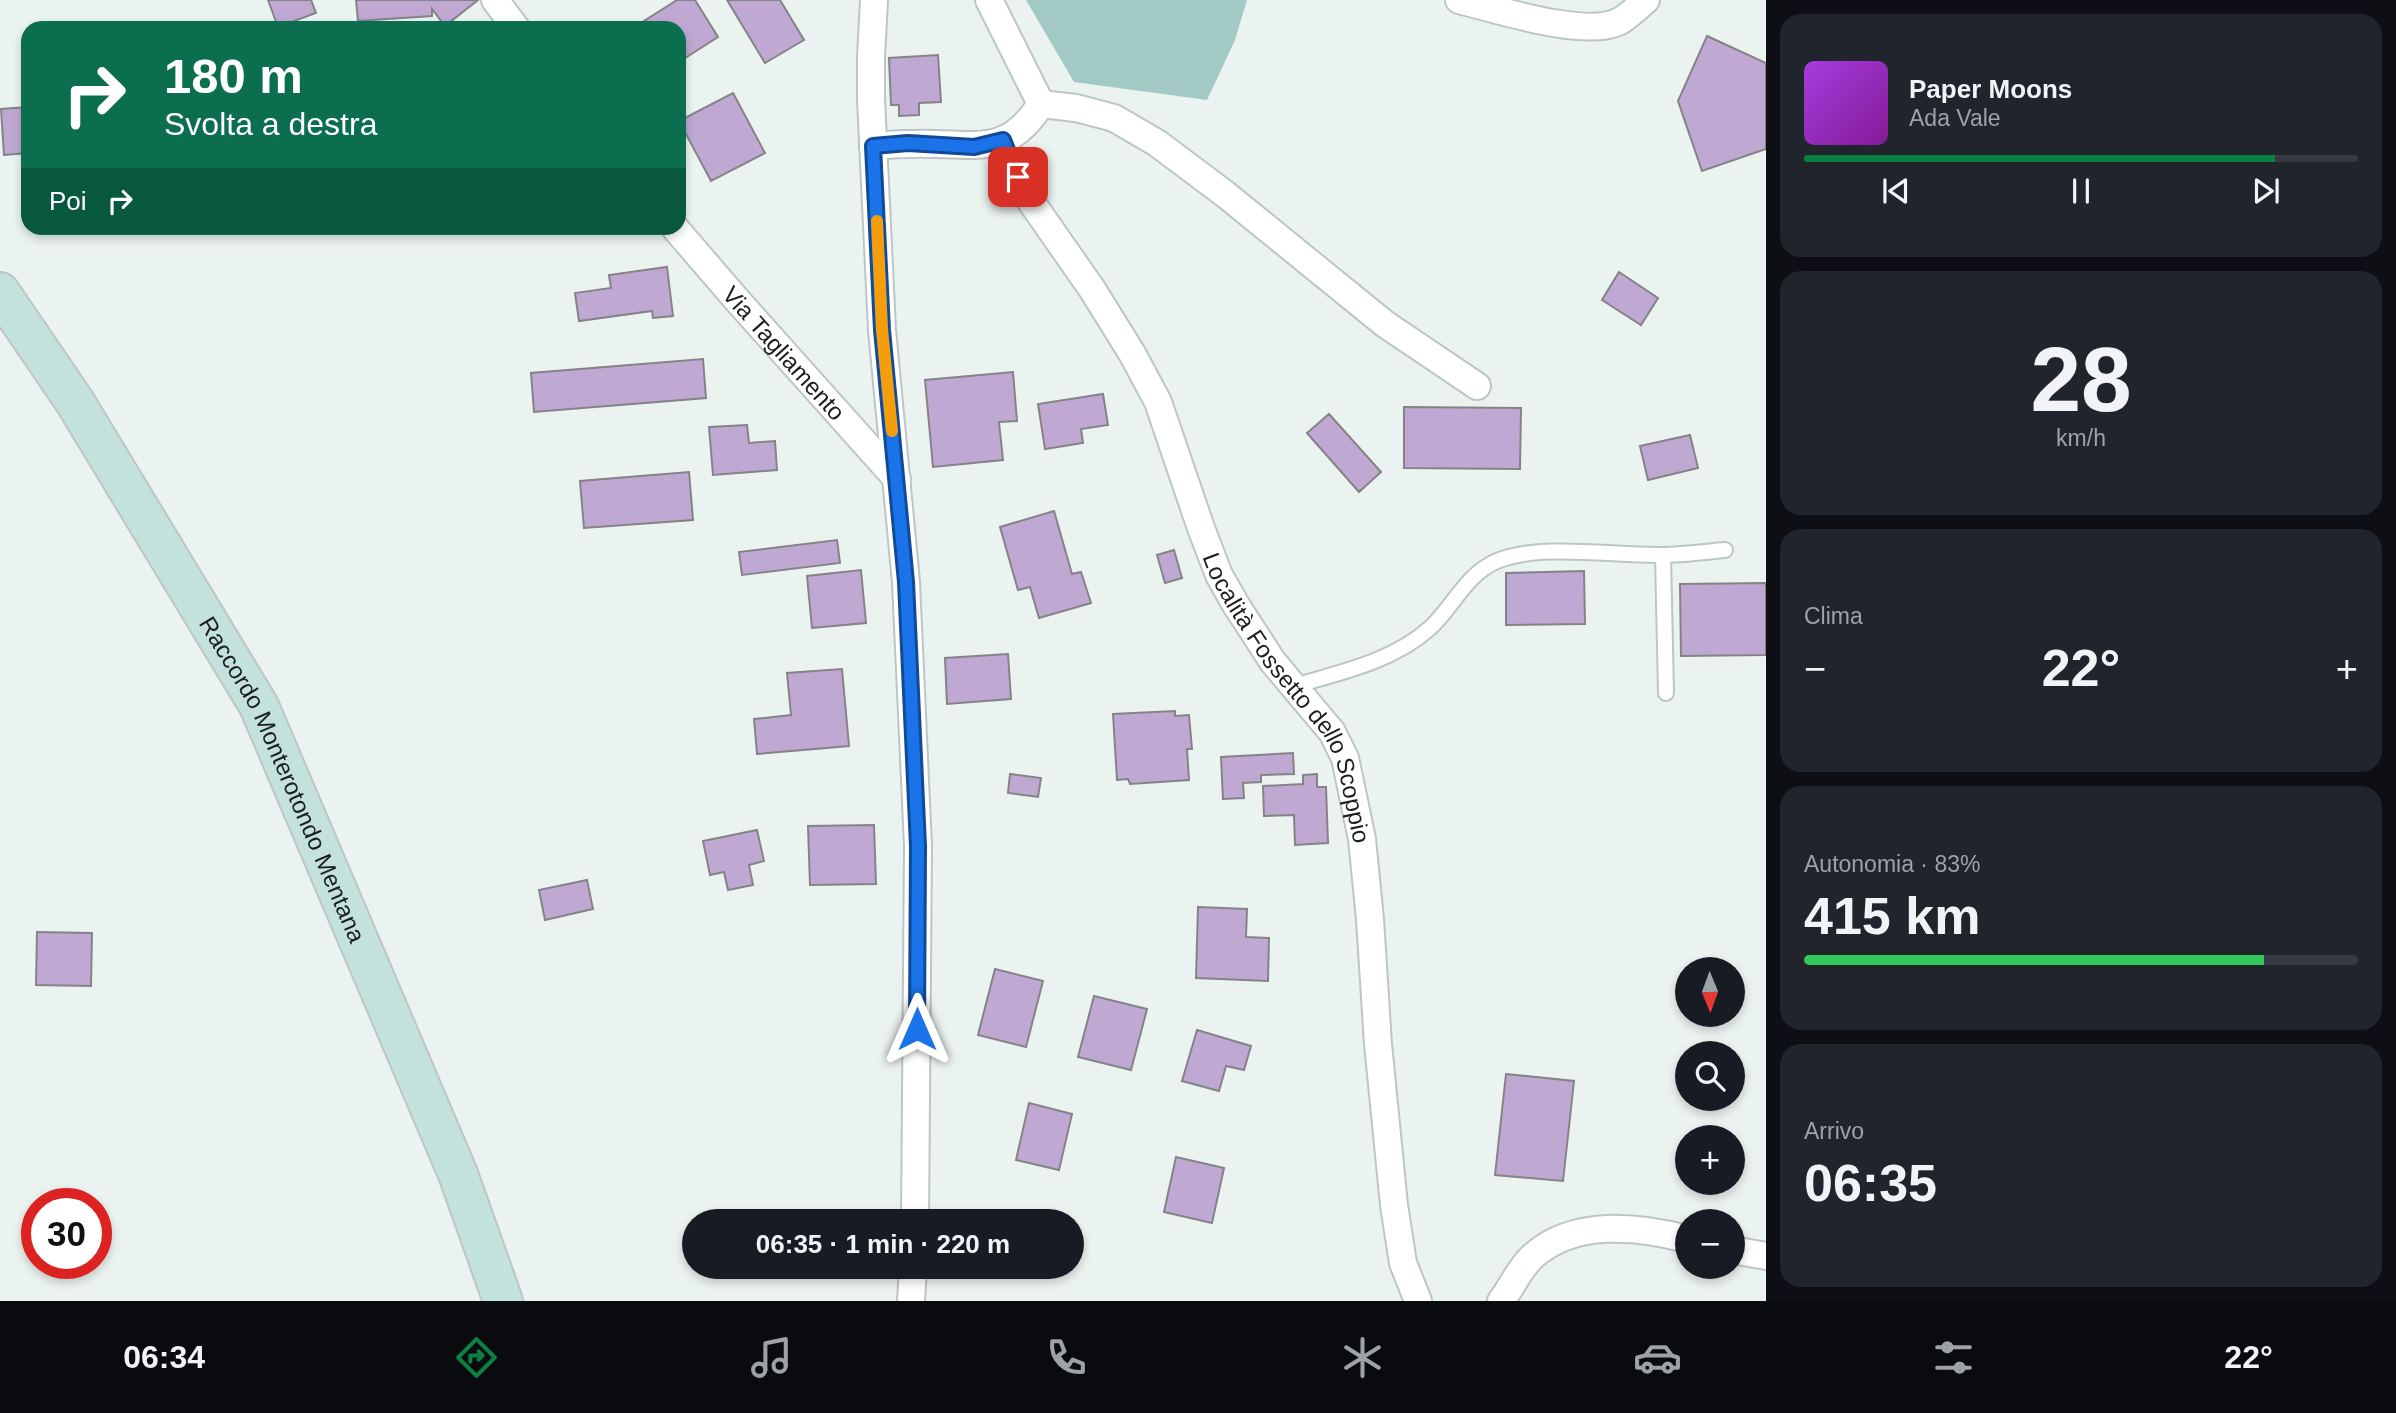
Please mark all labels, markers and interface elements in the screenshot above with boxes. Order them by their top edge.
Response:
icon: right [49,49,140,140]
text: 180 m [164,49,303,103]
text: Paper Moons [1909,74,2072,104]
text: Ada Vale [1909,105,2001,131]
text: Svolta a destra [164,106,377,142]
pin [988,147,1048,207]
icon: arrive [999,158,1037,196]
icon: previous [1877,172,1915,210]
icon: pause [2062,172,2100,210]
icon: next [2247,172,2285,210]
icon: right [101,182,139,220]
text: Poi [49,186,87,216]
street label: Via Tagliamento [718,281,851,425]
text: 28 [2030,329,2132,430]
text: km/h [2056,425,2106,451]
street label: Località Fossetto dello Scoppio [1198,549,1376,845]
text: Clima [1804,603,1863,629]
street label: Raccordo Monterotondo Mentana [194,611,372,947]
text: 22° [2042,639,2120,697]
text: − [1804,648,1826,690]
text: + [2336,648,2358,690]
text: Autonomia · 83% [1804,851,1980,877]
text: 415 km [1804,887,1980,945]
north arrow [1675,957,1745,1027]
map controls [1675,957,1745,1279]
position arrow [880,992,954,1066]
button: search [1675,1041,1745,1111]
text: Arrivo [1804,1118,1864,1144]
button: + [1675,1125,1745,1195]
text: 06:35 [1804,1154,1937,1212]
speed limit sign: 30 [21,1188,112,1279]
button: − [1675,1209,1745,1279]
text: 06:35 · 1 min · 220 m [756,1229,1010,1259]
icon: directions [452,1333,501,1382]
icon: music [747,1333,796,1382]
icon: phone [1042,1333,1091,1382]
icon: climate [1338,1333,1387,1382]
icon: car [1633,1333,1682,1382]
icon: filters [1929,1333,1978,1382]
text: 06:34 [123,1339,205,1375]
text: 22° [2224,1339,2273,1375]

